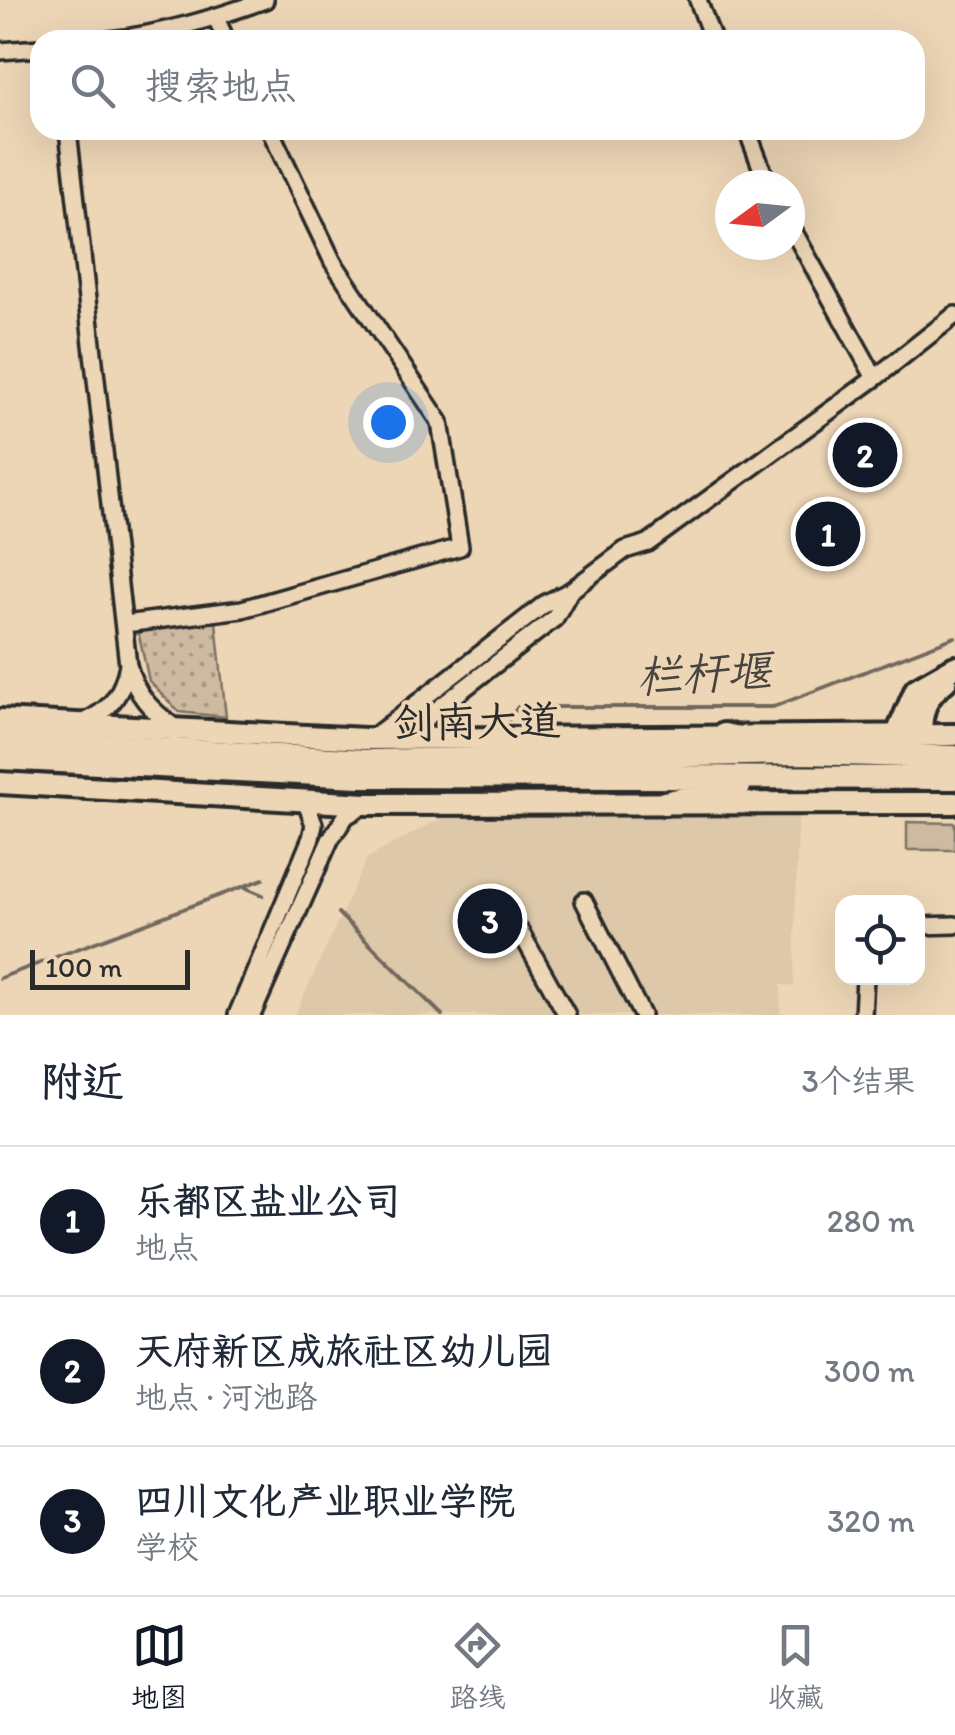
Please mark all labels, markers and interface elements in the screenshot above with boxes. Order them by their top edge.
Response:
search box [30,30,925,140]
icon: search [65,58,120,113]
text: 搜索地点 [145,63,297,109]
north arrow [715,170,805,260]
your location [363,397,414,448]
pin: 2 [832,418,898,492]
pin: 1 [796,496,860,572]
water label: 栏杆堰 [635,642,778,703]
street label: 剑南大道 [393,695,561,748]
pin: 3 [458,884,522,958]
map controls [835,895,925,985]
button: locate [835,895,925,985]
scale bar [30,945,190,990]
text: 100 m [45,950,122,984]
text: 附近 [40,1056,124,1107]
text: 3个结果 [802,1062,915,1100]
text: 乐都区盐业公司 [135,1178,401,1224]
text: 1 [65,1202,80,1240]
text: 280 m [827,1202,915,1240]
text: 地点 [135,1228,199,1266]
text: 天府新区成旅社区幼儿园 [135,1328,553,1374]
text: 2 [64,1352,81,1390]
text: 300 m [824,1352,915,1390]
text: 地点 · 河池路 [135,1378,317,1416]
text: 四川文化产业职业学院 [135,1478,515,1524]
text: 3 [64,1502,81,1540]
text: 320 m [827,1502,915,1540]
text: 学校 [135,1528,199,1566]
tab: 地图 [131,1618,187,1715]
tab: 路线 [449,1618,506,1715]
tab: 收藏 [768,1618,824,1715]

